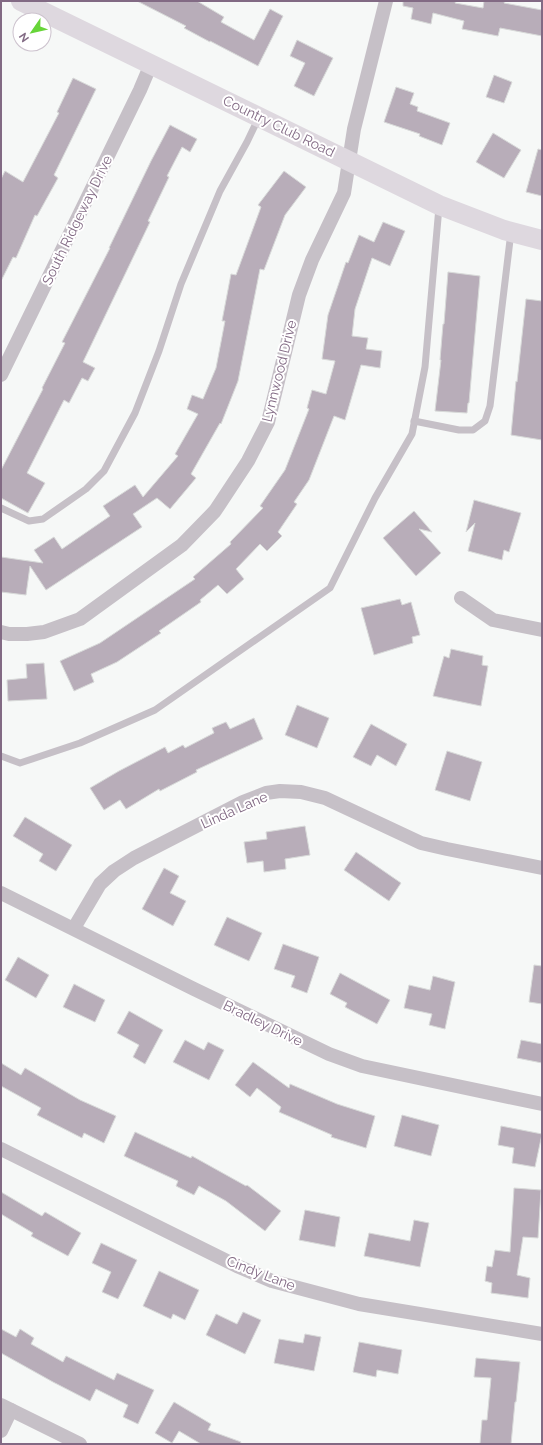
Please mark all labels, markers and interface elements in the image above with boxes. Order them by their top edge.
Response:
north arrow [12,12,52,52]
text: N [16,30,32,44]
street label: Country Club Road [221,92,337,160]
street label: South Ridgeway Drive [39,153,115,287]
street label: Lynnwood Drive [259,318,299,424]
street label: Linda Lane [198,788,270,832]
street label: Bradley Drive [221,997,305,1049]
street label: Cindy Lane [224,1253,298,1293]

